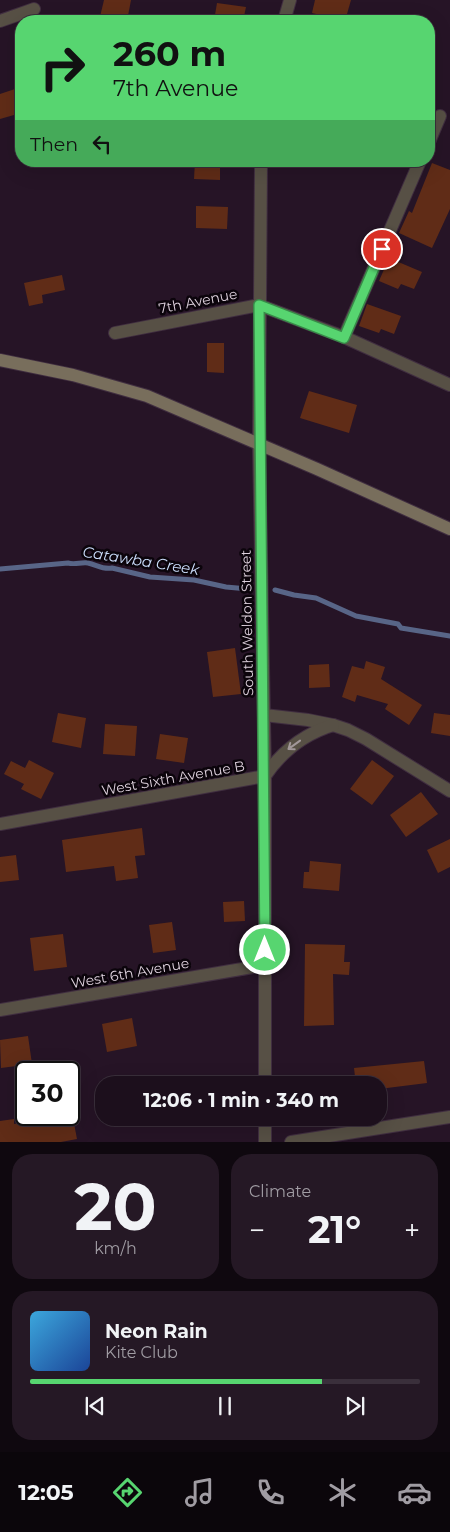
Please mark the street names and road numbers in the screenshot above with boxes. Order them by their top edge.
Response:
street label: 7th Avenue [157,285,239,317]
street label: South Weldon Street [237,549,257,696]
street label: West Sixth Avenue B [100,757,246,799]
street label: West 6th Avenue [70,954,190,992]

